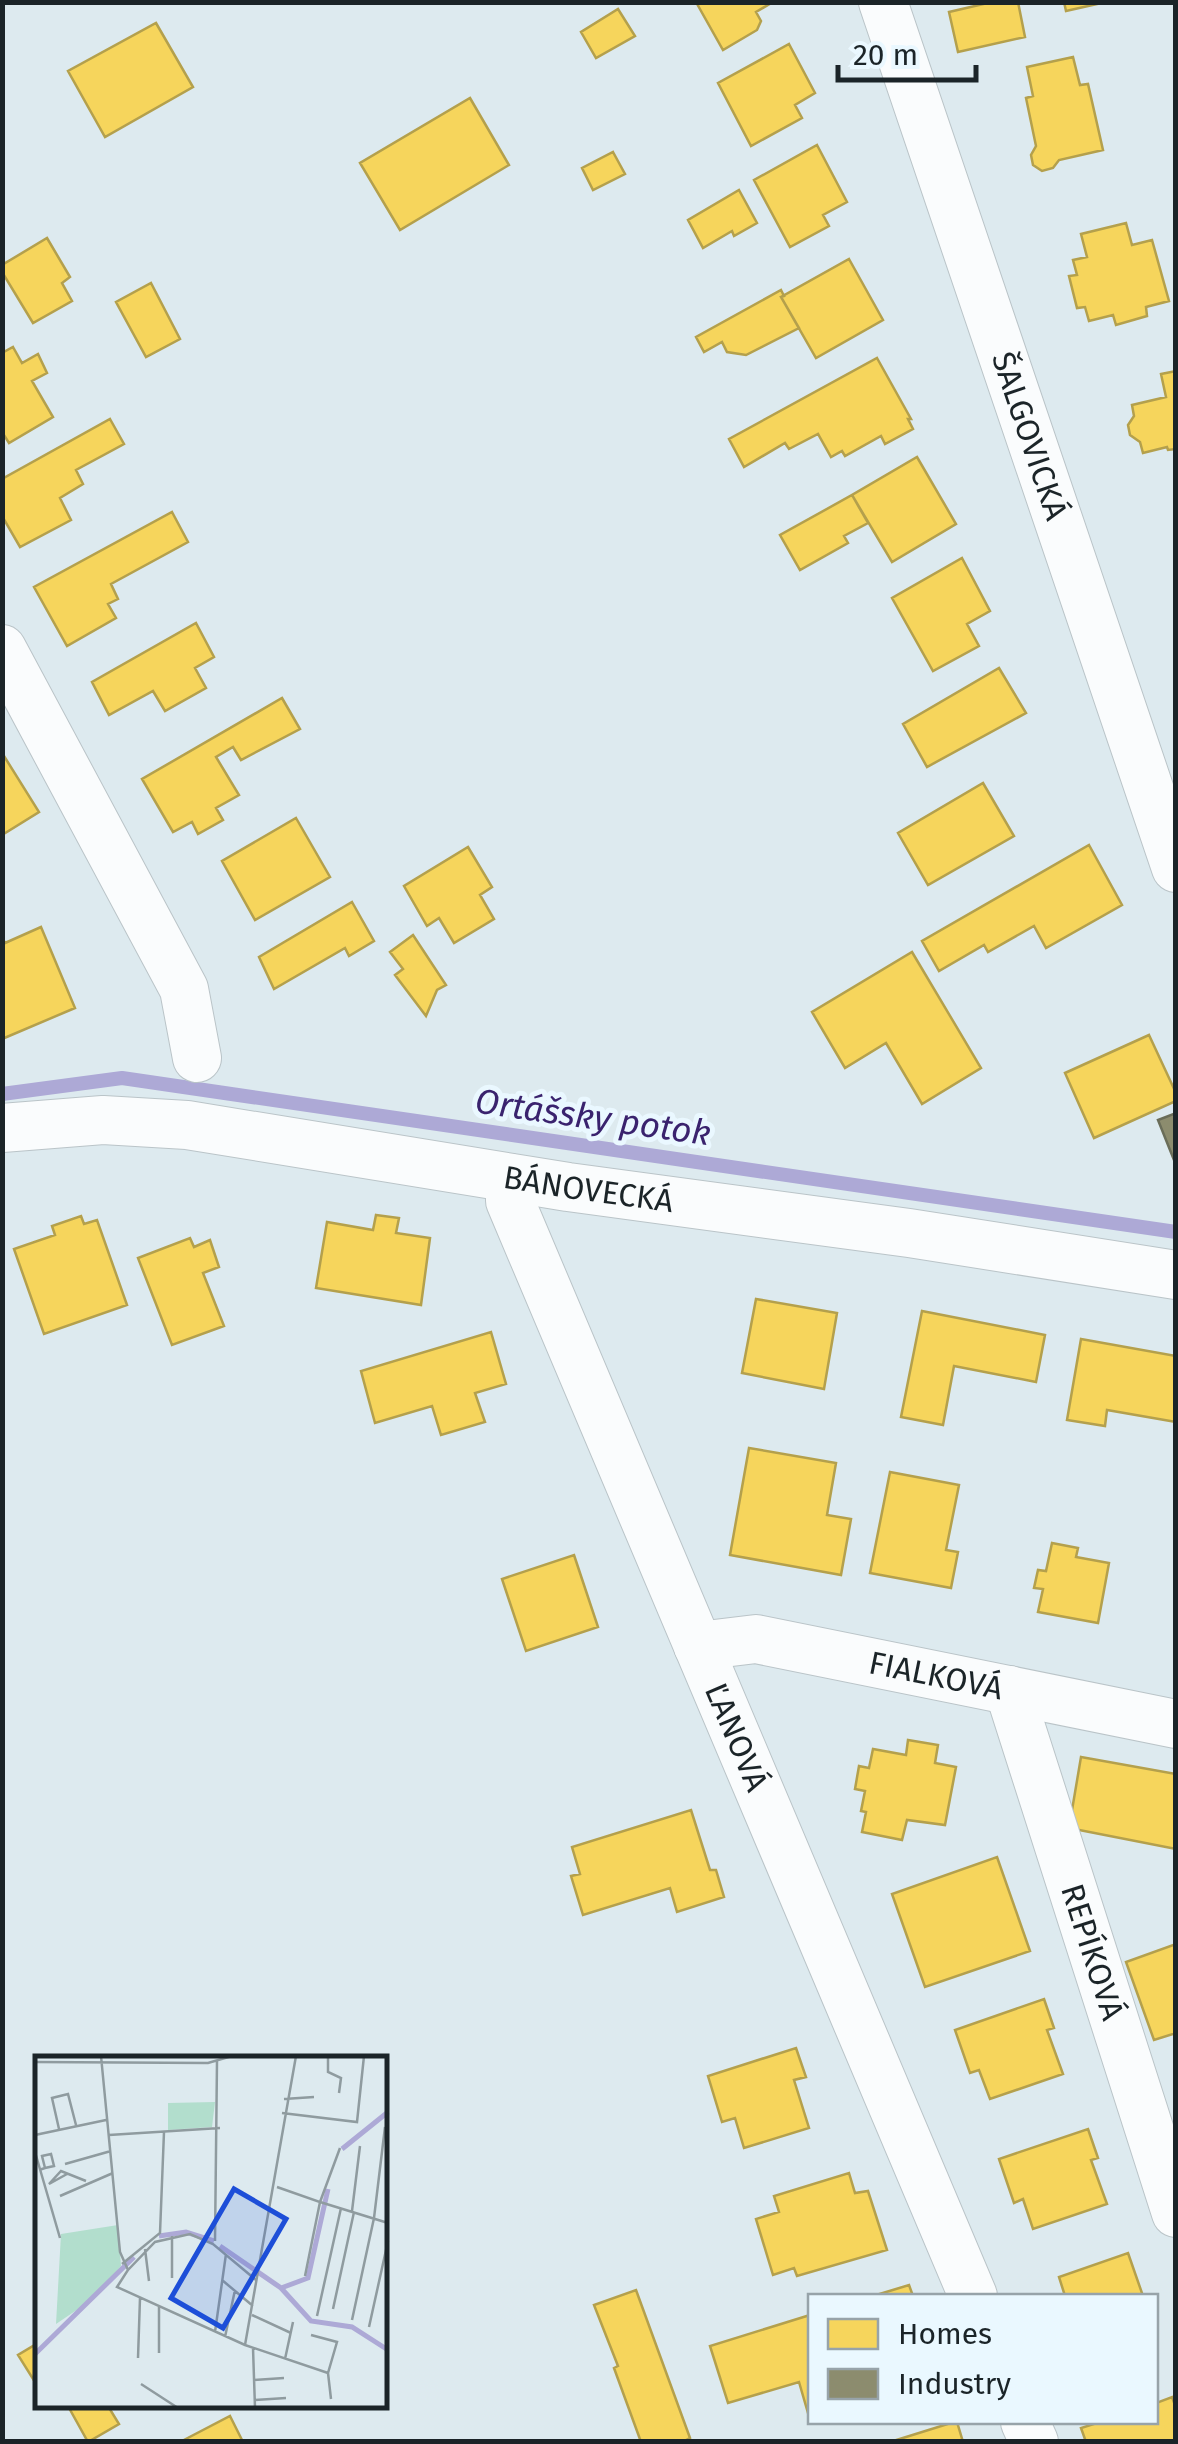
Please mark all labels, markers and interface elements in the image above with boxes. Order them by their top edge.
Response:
scale bar [838,20,976,82]
text: 20 m [853,37,918,73]
street label: ŠALGOVICKÁ [984,347,1076,525]
water label: Ortášsky potok [472,1080,714,1154]
street label: BÁNOVECKÁ [501,1158,676,1220]
street label: FIALKOVÁ [866,1643,1007,1708]
street label: ĽANOVÁ [697,1677,777,1797]
street label: REPÍKOVÁ [1053,1879,1132,2025]
inset map [35,2056,388,2409]
legend [808,2294,1158,2424]
text: Homes [898,2316,992,2352]
text: Industry [898,2366,1011,2402]

